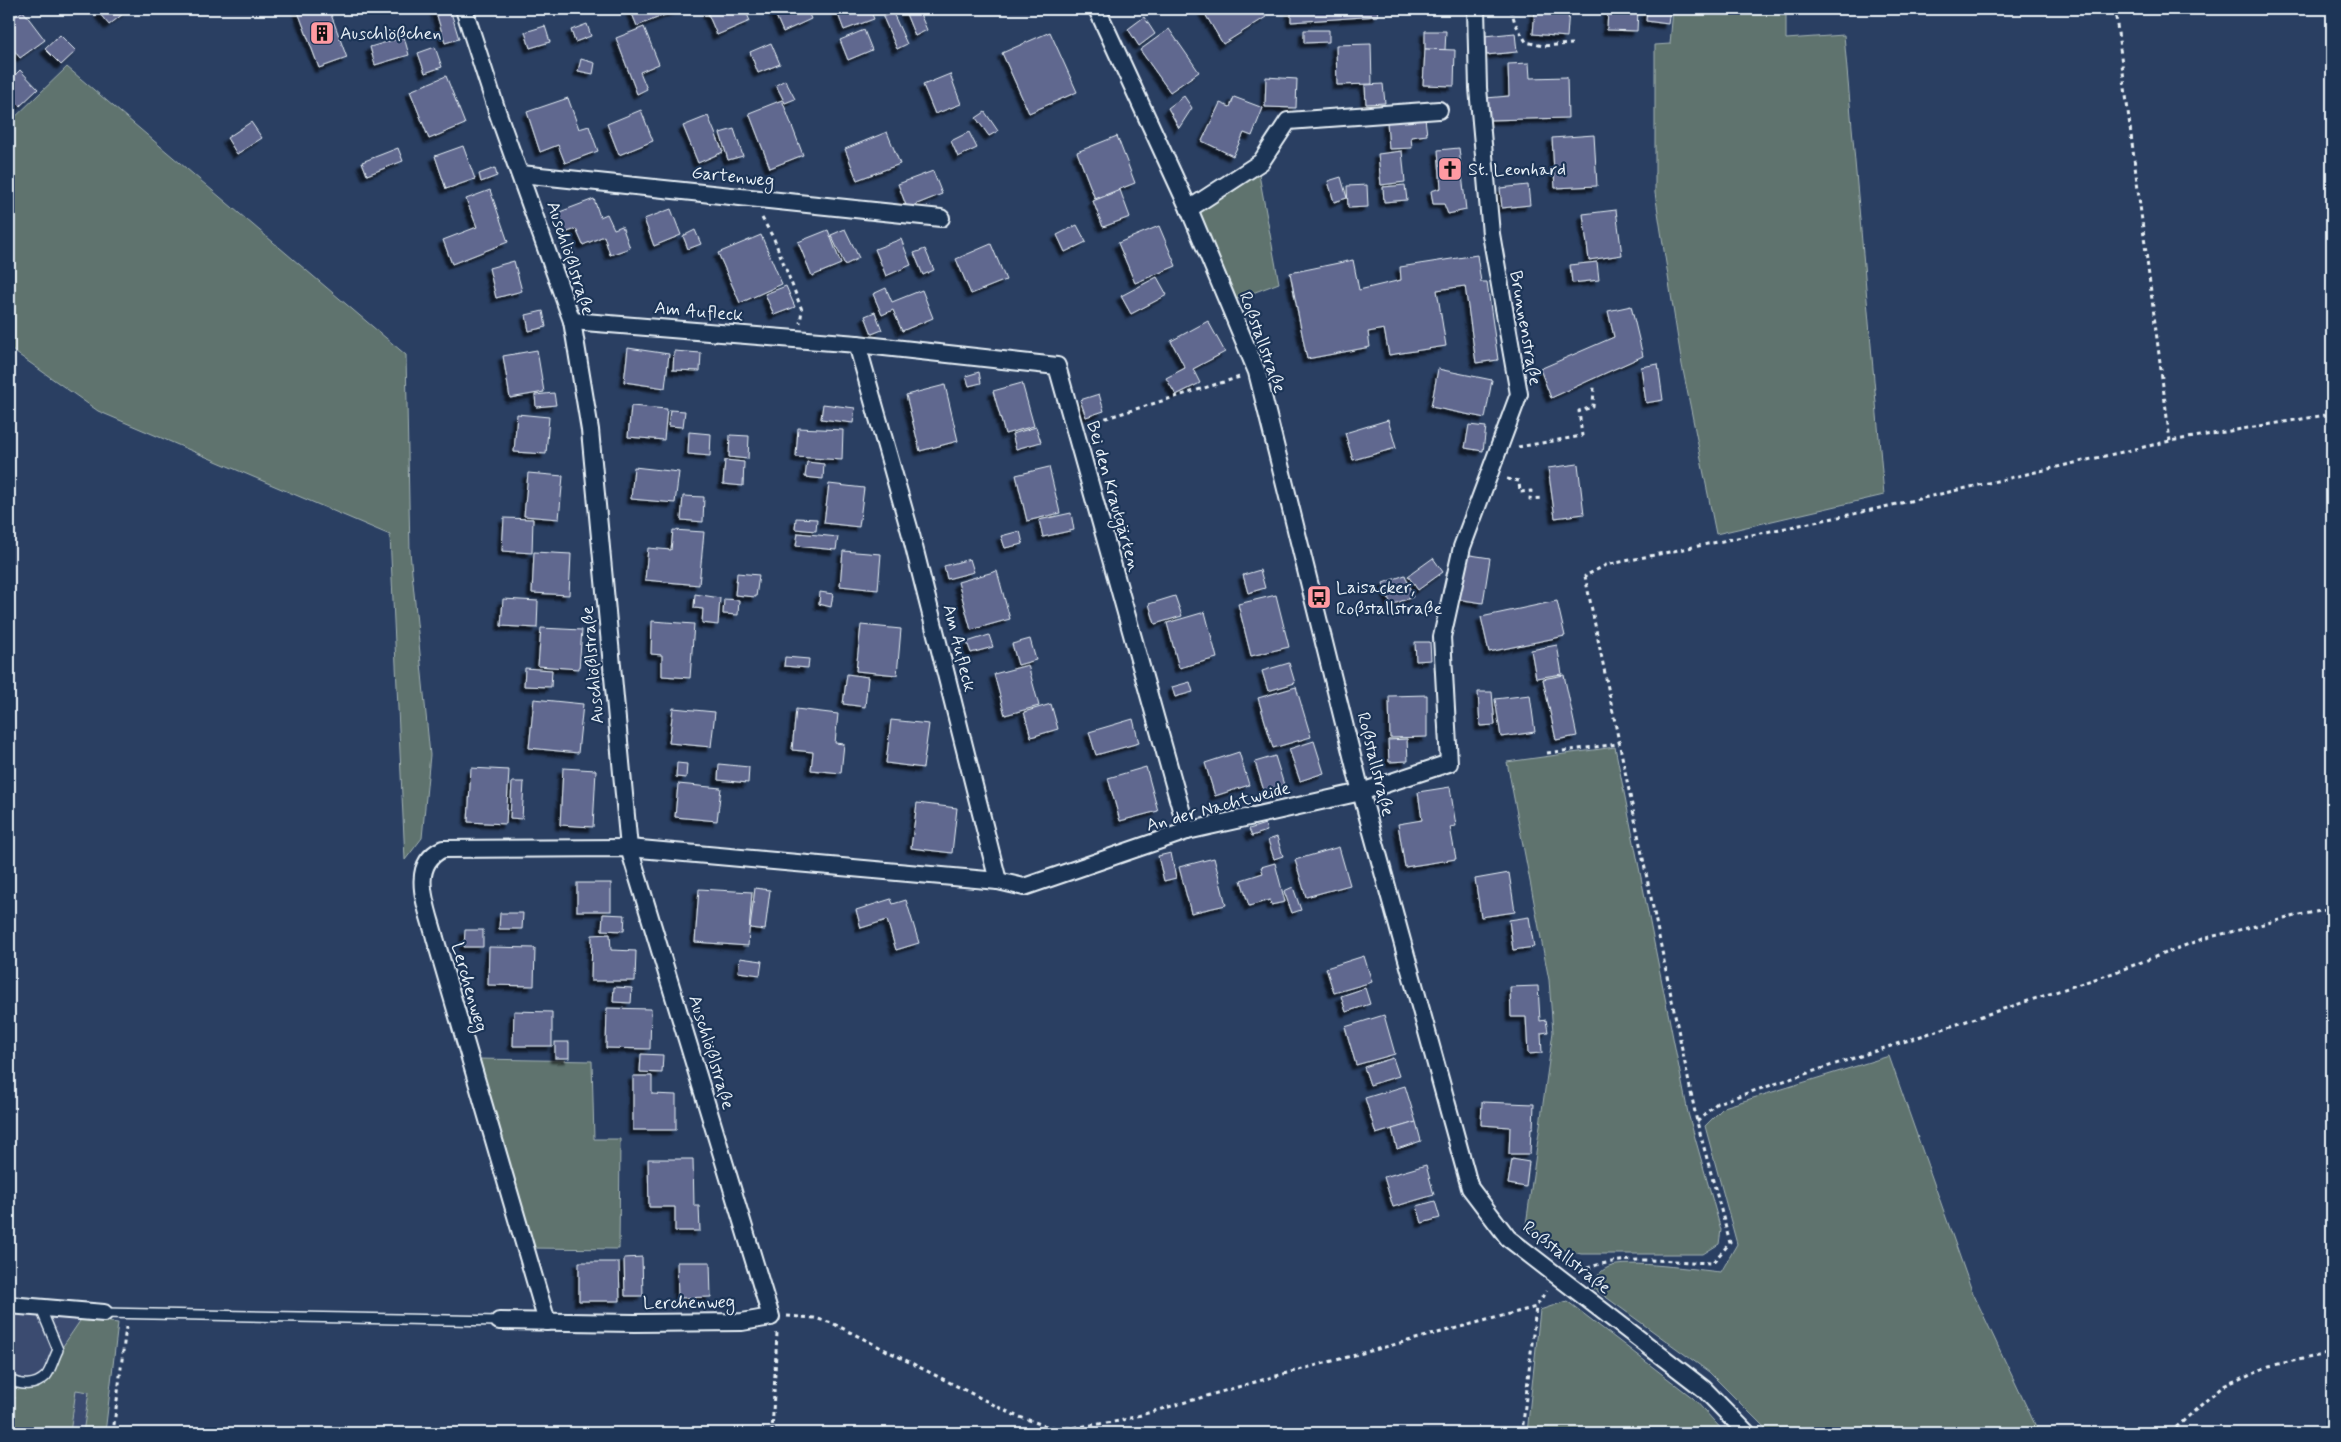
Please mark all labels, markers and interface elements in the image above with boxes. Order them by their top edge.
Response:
building icon: Auschlößchen [309,20,335,46]
place label: Auschlößchen [340,22,442,46]
church icon: St. Leonhard [1437,156,1463,182]
place label: St. Leonhard [1468,158,1566,182]
street label: Gartenweg [690,161,775,194]
street label: Auschlößlstraße [540,198,600,318]
street label: Brunnenstraße [1503,269,1547,388]
street label: Roßstallstraße [1233,288,1292,396]
street label: Am Aufleck [653,296,744,328]
street label: Bei den Krautgärten [1079,418,1146,575]
place label: Laisacker, Roßstallstraße [1336,576,1442,621]
bus stop icon: Laisacker, Roßstallstraße [1306,584,1332,610]
street label: Am Aufleck [937,602,981,694]
street label: Auschlößlstraße [576,605,610,725]
street label: Roßstallstraße [1351,710,1400,819]
street label: An der Nachtweide [1144,776,1293,838]
street label: Lerchenweg [444,940,493,1035]
street label: Auschlößlstraße [682,992,740,1113]
street label: Roßstallstraße [1517,1216,1616,1300]
street label: Lerchenweg [643,1290,735,1317]

